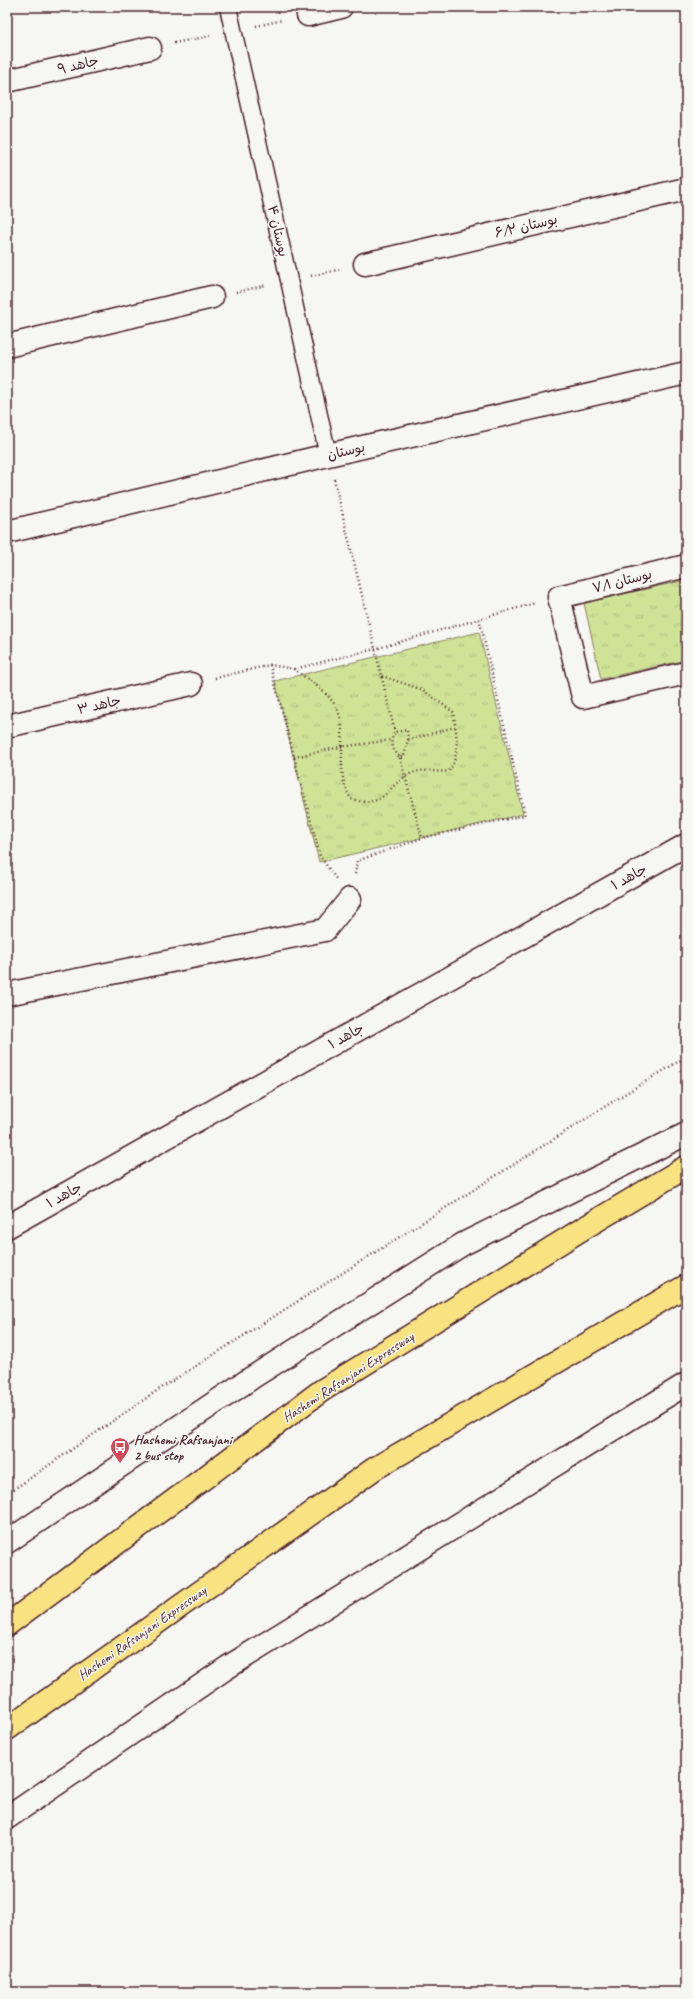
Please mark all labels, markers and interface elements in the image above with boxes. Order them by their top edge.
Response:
street label: جاهد ۹ [56,52,100,78]
street label: بوستان ۴ [264,204,292,258]
street label: بوستان ۶/۲ [493,210,559,242]
street label: بوستان [325,438,367,464]
street label: بوستان ۷/۱ [590,565,654,597]
street label: جاهد ۳ [75,692,123,718]
street label: جاهد ۱ [608,860,650,894]
street label: جاهد ۱ [325,1019,367,1053]
street label: جاهد ۱ [43,1178,85,1212]
street label: Hashemi Rafsanjani Expressway [279,1328,418,1426]
place label: Hashemi Rafsanjani 2 bus stop [134,1431,234,1464]
bus stop icon: Hashemi Rafsanjani 2 bus stop [109,1436,131,1464]
street label: Hashemi Rafsanjani Expressway [74,1581,211,1684]

